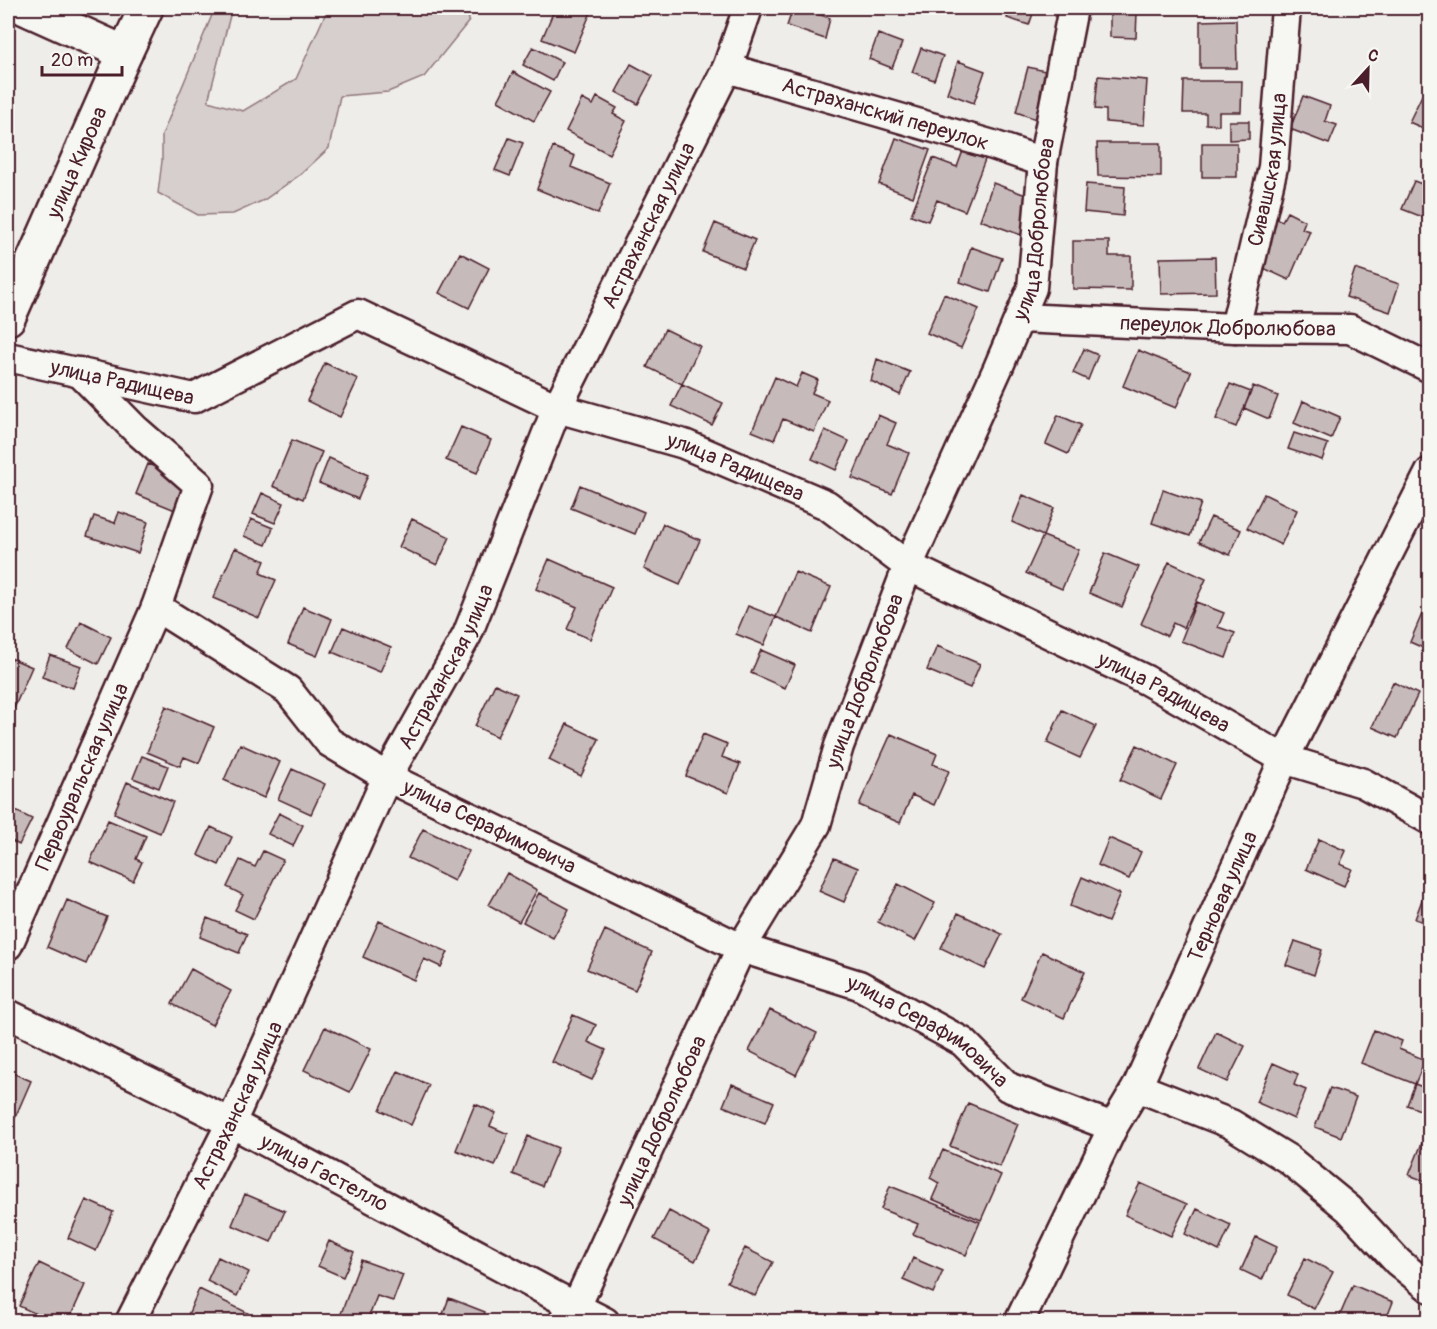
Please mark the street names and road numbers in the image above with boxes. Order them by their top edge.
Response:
street label: Астраханский переулок [779,71,992,157]
street label: Сивашская улица [1241,92,1293,249]
street label: улица Кирова [40,102,113,224]
street label: улица Добролюбова [1006,135,1061,325]
street label: Астраханская улица [595,138,701,313]
street label: переулок Добролюбова [1119,309,1336,342]
street label: улица Радищева [47,353,197,411]
street label: улица Радищева [663,426,808,507]
street label: Астраханская улица [392,580,499,754]
street label: улица Добролюбова [819,590,910,773]
street label: улица Радищева [1093,645,1235,739]
street label: Первоуральская улица [29,679,135,874]
street label: улица Серафимовича [397,773,581,880]
street label: Терновая улица [1181,827,1263,966]
street label: улица Серафимовича [843,968,1014,1093]
street label: Астраханская улица [186,1017,289,1194]
street label: улица Добролюбова [610,1031,713,1211]
street label: улица Гастелло [255,1127,393,1218]

